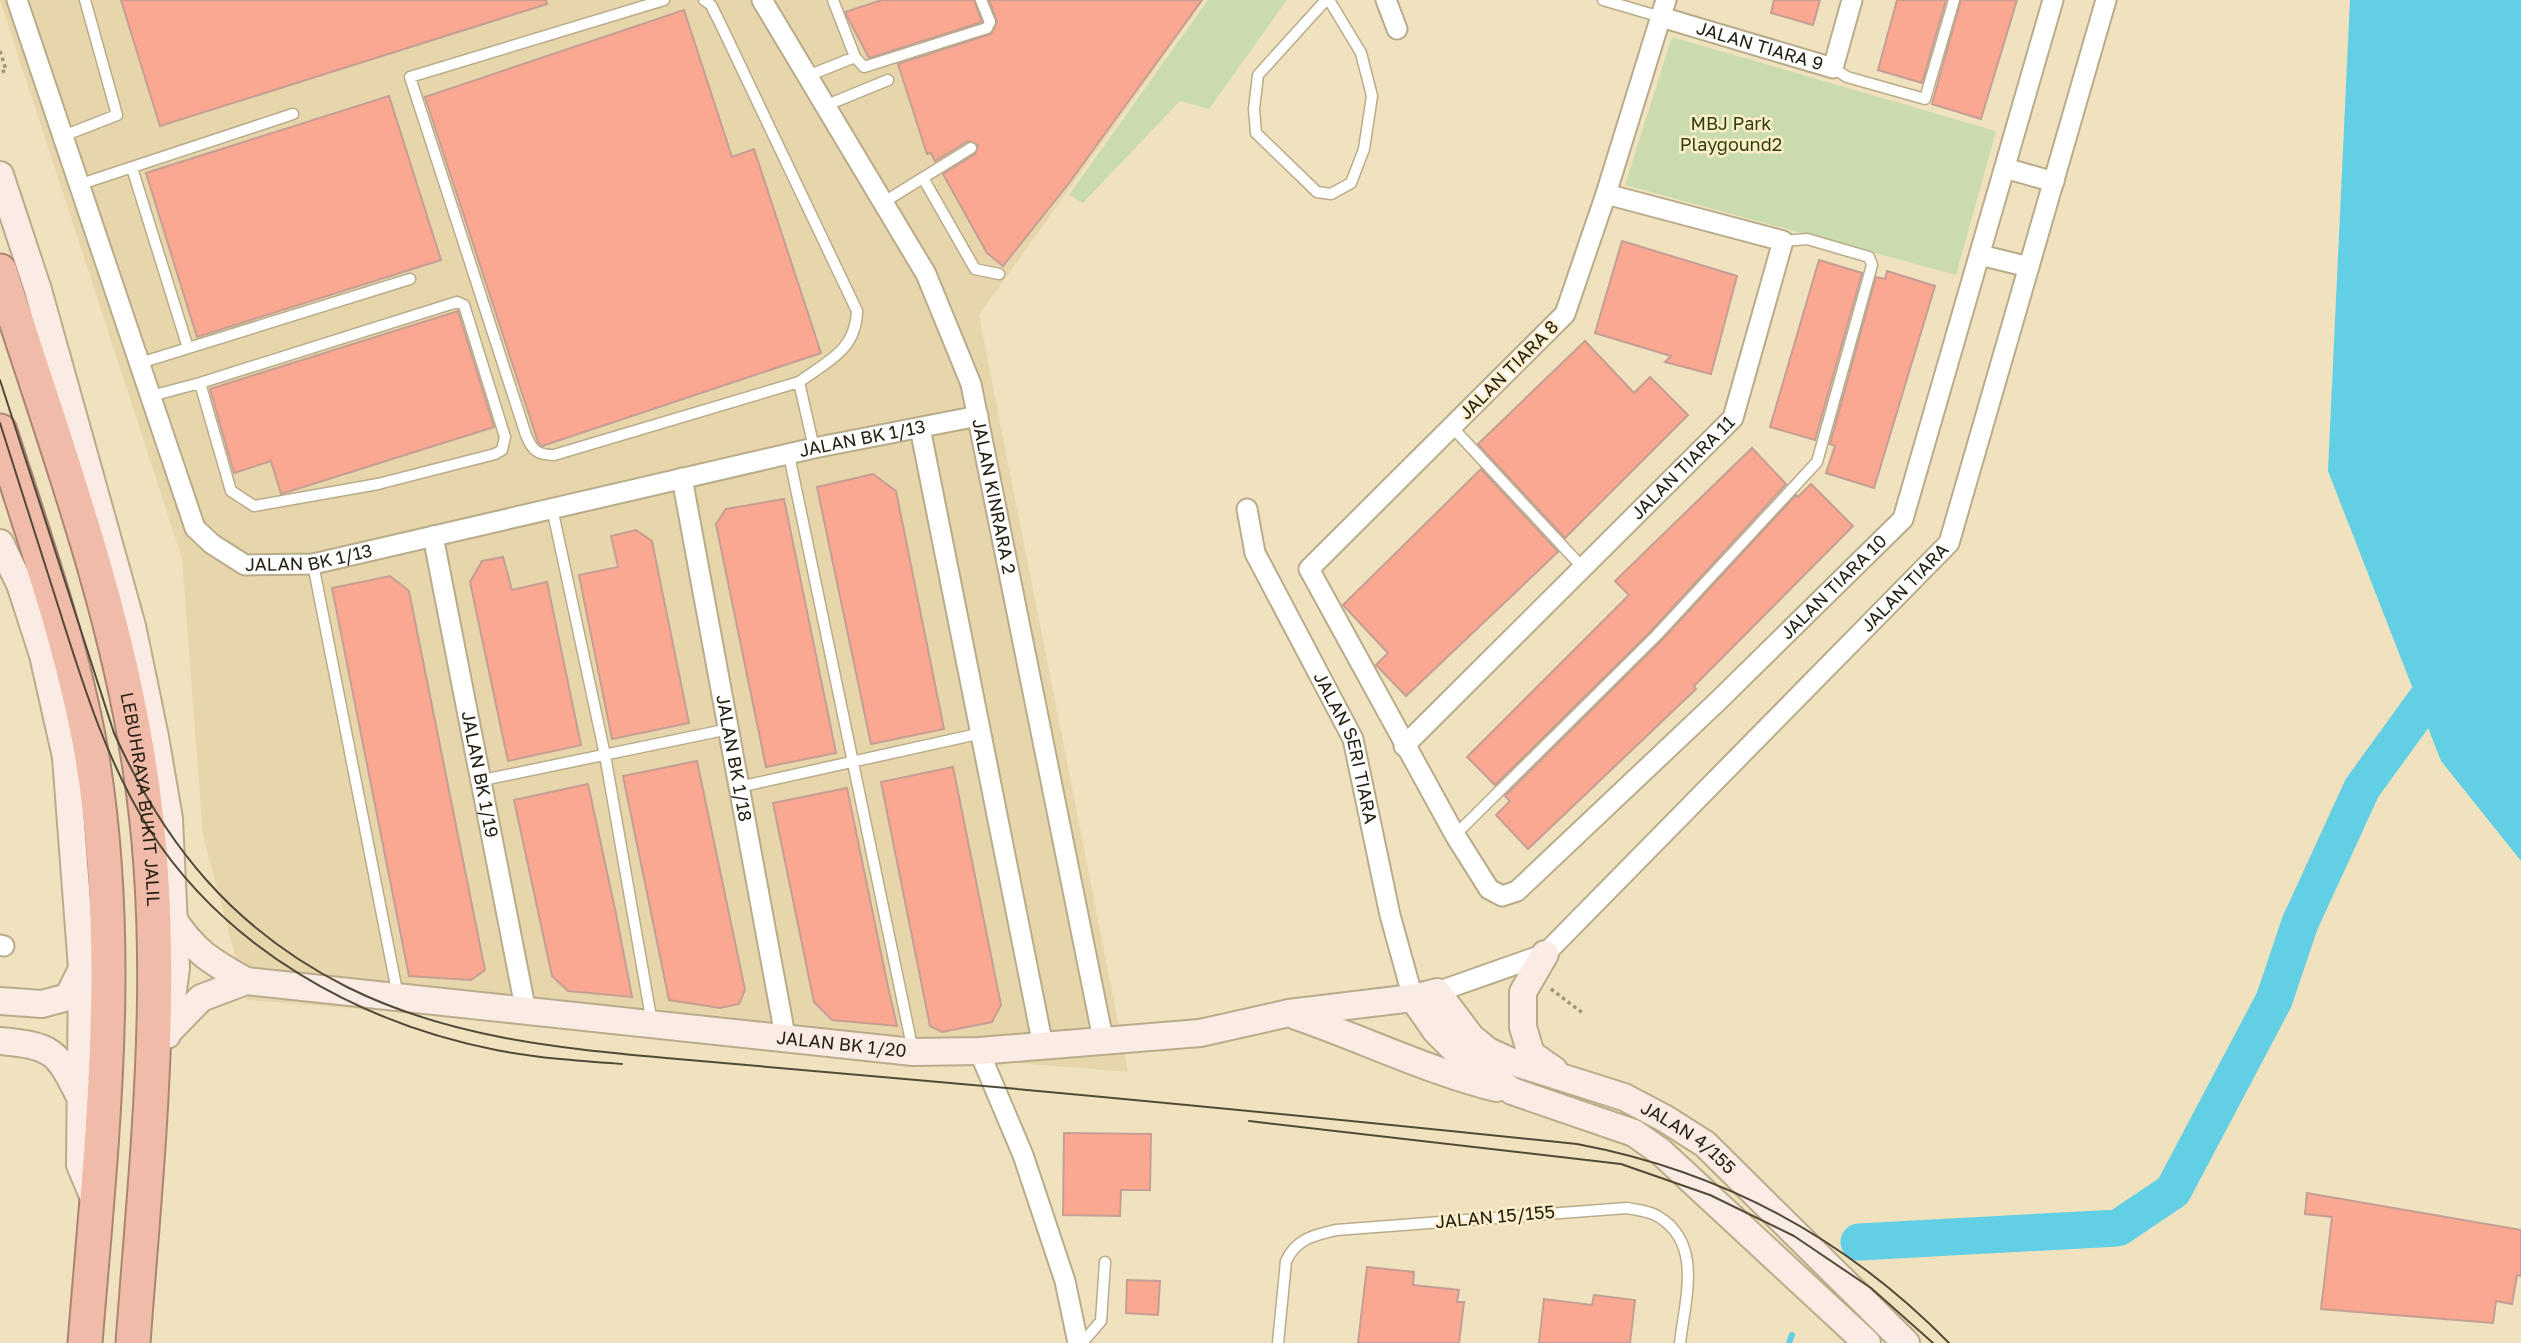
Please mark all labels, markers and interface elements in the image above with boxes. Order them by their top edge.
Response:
street label: JALAN TIARA 9 [1694,16,1826,75]
park label: MBJ Park Playgound2 [1680,112,1782,155]
street label: JALAN TIARA 8 [1454,315,1562,423]
street label: JALAN TIARA 11 [1626,411,1739,524]
street label: JALAN BK 1/13 [797,415,927,461]
street label: JALAN KINRARA 2 [968,417,1021,576]
street label: JALAN TIARA 10 [1775,529,1891,643]
street label: JALAN TIARA [1856,538,1953,636]
street label: JALAN BK 1/13 [245,539,374,575]
street label: JALAN SERI TIARA [1310,668,1383,826]
street label: LEBUHRAYA BUKIT JALIL [116,690,165,907]
street label: JALAN BK 1/18 [712,693,757,823]
street label: JALAN BK 1/19 [457,709,504,839]
street label: JALAN BK 1/20 [776,1026,908,1061]
street label: JALAN 4/155 [1638,1096,1741,1178]
street label: JALAN 15/155 [1434,1200,1556,1232]

